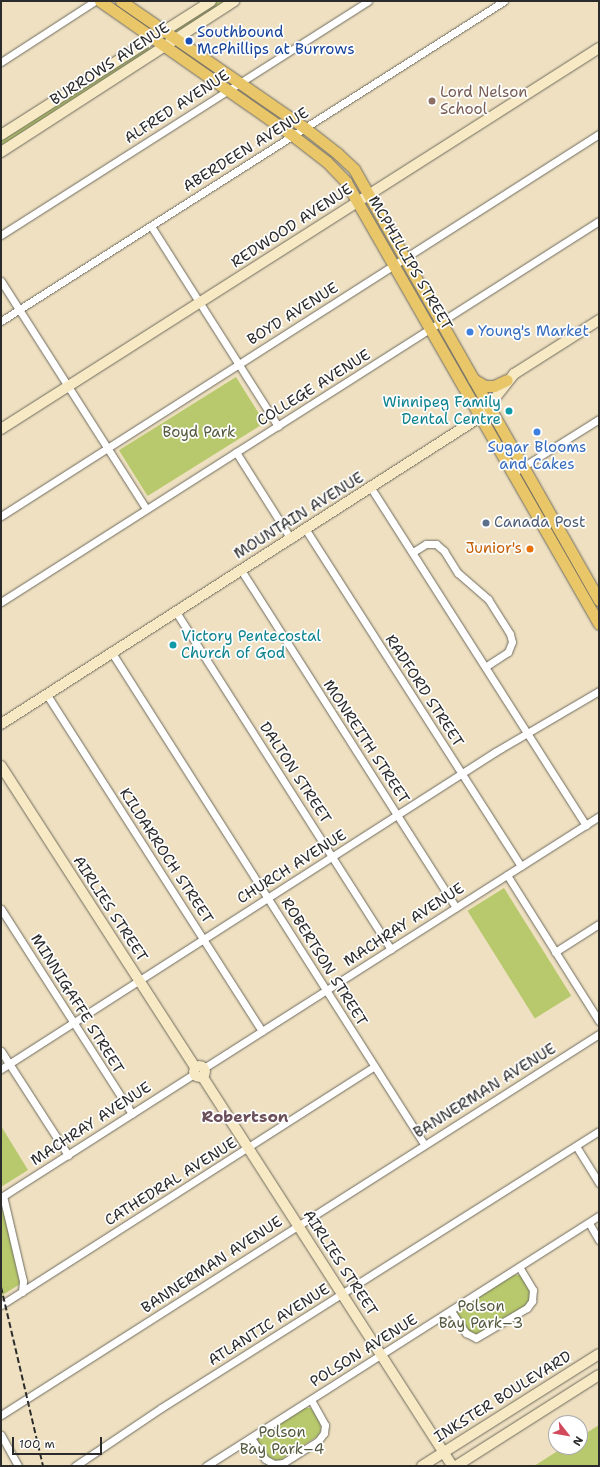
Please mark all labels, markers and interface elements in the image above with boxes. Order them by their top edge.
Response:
street label: BURROWS AVENUE [47,19,173,109]
place label: Southbound McPhillips at Burrows [197,23,355,58]
marker: Southbound McPhillips at Burrows [184,36,194,46]
street label: ALFRED AVENUE [121,66,233,148]
place label: Lord Nelson School [440,83,527,118]
marker: Lord Nelson School [427,96,437,106]
street label: ABERDEEN AVENUE [180,104,312,196]
street label: REDWOOD AVENUE [228,180,356,272]
street label: MCPHILLIPS STREET [364,193,456,333]
street label: BOYD AVENUE [244,279,342,349]
place label: Young's Market [478,323,589,341]
marker: Young's Market [465,327,475,337]
street label: COLLEGE AVENUE [254,346,374,430]
place label: Winnipeg Family Dental Centre [382,393,501,428]
marker: Winnipeg Family Dental Centre [504,406,514,416]
park label: Boyd Park [162,424,236,442]
marker: Sugar Blooms and Cakes [532,427,542,437]
place label: Sugar Blooms and Cakes [487,438,587,473]
street label: MOUNTAIN AVENUE [231,469,367,563]
place label: Canada Post [494,514,585,532]
marker: Canada Post [481,518,491,528]
place label: Junior's [465,540,522,558]
marker: Junior's [525,544,535,554]
place label: Victory Pentecostal Church of God [181,627,321,662]
street label: RADFORD STREET [381,632,467,750]
marker: Victory Pentecostal Church of God [168,640,178,650]
street label: MONREITH STREET [319,677,413,807]
street label: DALTON STREET [255,719,335,827]
street label: KILDARROCH STREET [115,785,217,927]
street label: CHURCH AVENUE [234,826,350,908]
street label: AIRLIES STREET [69,853,151,965]
street label: MACHRAY AVENUE [340,879,468,971]
street label: ROBERTSON STREET [277,895,371,1029]
street label: MINNIGAFFE STREET [27,931,127,1077]
street label: BANNERMAN AVENUE [411,1040,559,1142]
street label: MACHRAY AVENUE [27,1078,155,1170]
district label: Robertson [202,1107,288,1127]
street label: CATHEDRAL AVENUE [102,1134,240,1230]
street label: AIRLIES STREET [299,1207,381,1319]
street label: BANNERMAN AVENUE [138,1213,286,1317]
street label: ATLANTIC AVENUE [205,1280,333,1370]
park label: Polson Bay Park–3 [439,1297,523,1332]
street label: POLSON AVENUE [307,1311,421,1391]
street label: INKSTER BOULEVARD [431,1348,575,1446]
north arrow [548,1415,588,1455]
park label: Polson Bay Park–4 [240,1423,324,1458]
scale bar [14,1429,104,1455]
text: N [569,1433,587,1449]
text: 100 m [19,1436,55,1452]

